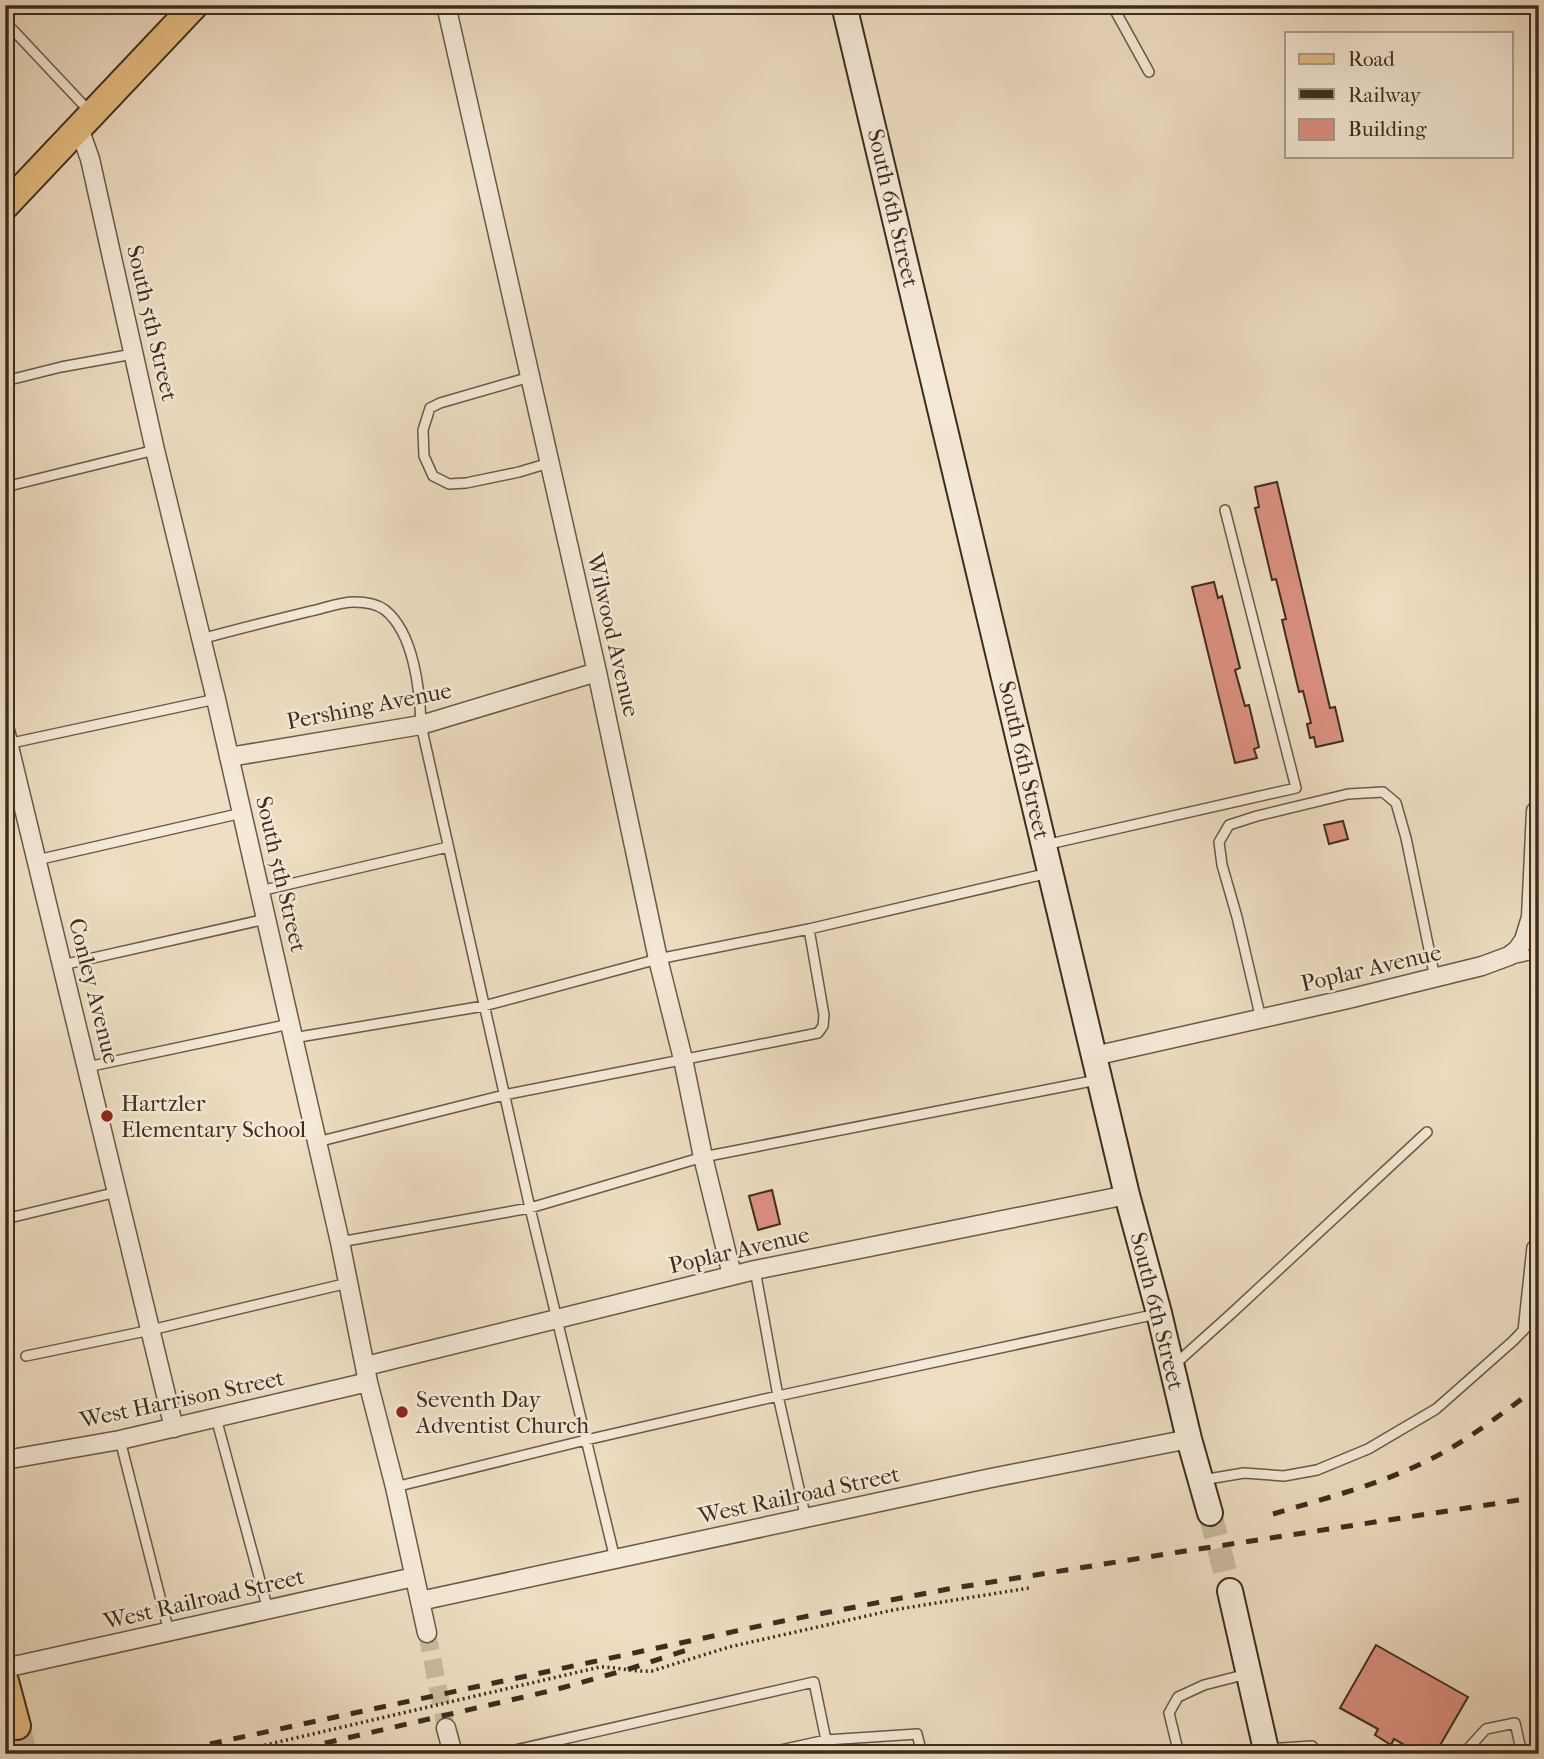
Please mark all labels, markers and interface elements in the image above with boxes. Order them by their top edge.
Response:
legend [1285,32,1512,158]
text: Road [1348,47,1395,71]
text: Railway [1348,83,1422,107]
text: Building [1348,117,1427,141]
street label: South 6th Street [862,126,924,290]
street label: South 5th Street [121,242,183,404]
street label: Wilwood Avenue [581,550,645,719]
street label: Pershing Avenue [284,677,454,735]
street label: South 6th Street [993,678,1055,842]
street label: South 5th Street [250,793,312,955]
street label: Conley Avenue [63,915,125,1067]
street label: Poplar Avenue [1298,939,1444,997]
place label: Hartzler Elementary School [121,1090,307,1143]
marker: Hartzler Elementary School [99,1108,115,1124]
street label: Poplar Avenue [666,1221,812,1279]
street label: South 6th Street [1124,1229,1190,1393]
street label: West Harrison Street [76,1364,287,1434]
place label: Seventh Day Adventist Church [415,1386,589,1439]
marker: Seventh Day Adventist Church [394,1404,410,1420]
street label: West Railroad Street [695,1460,902,1530]
street label: West Railroad Street [100,1563,307,1635]

